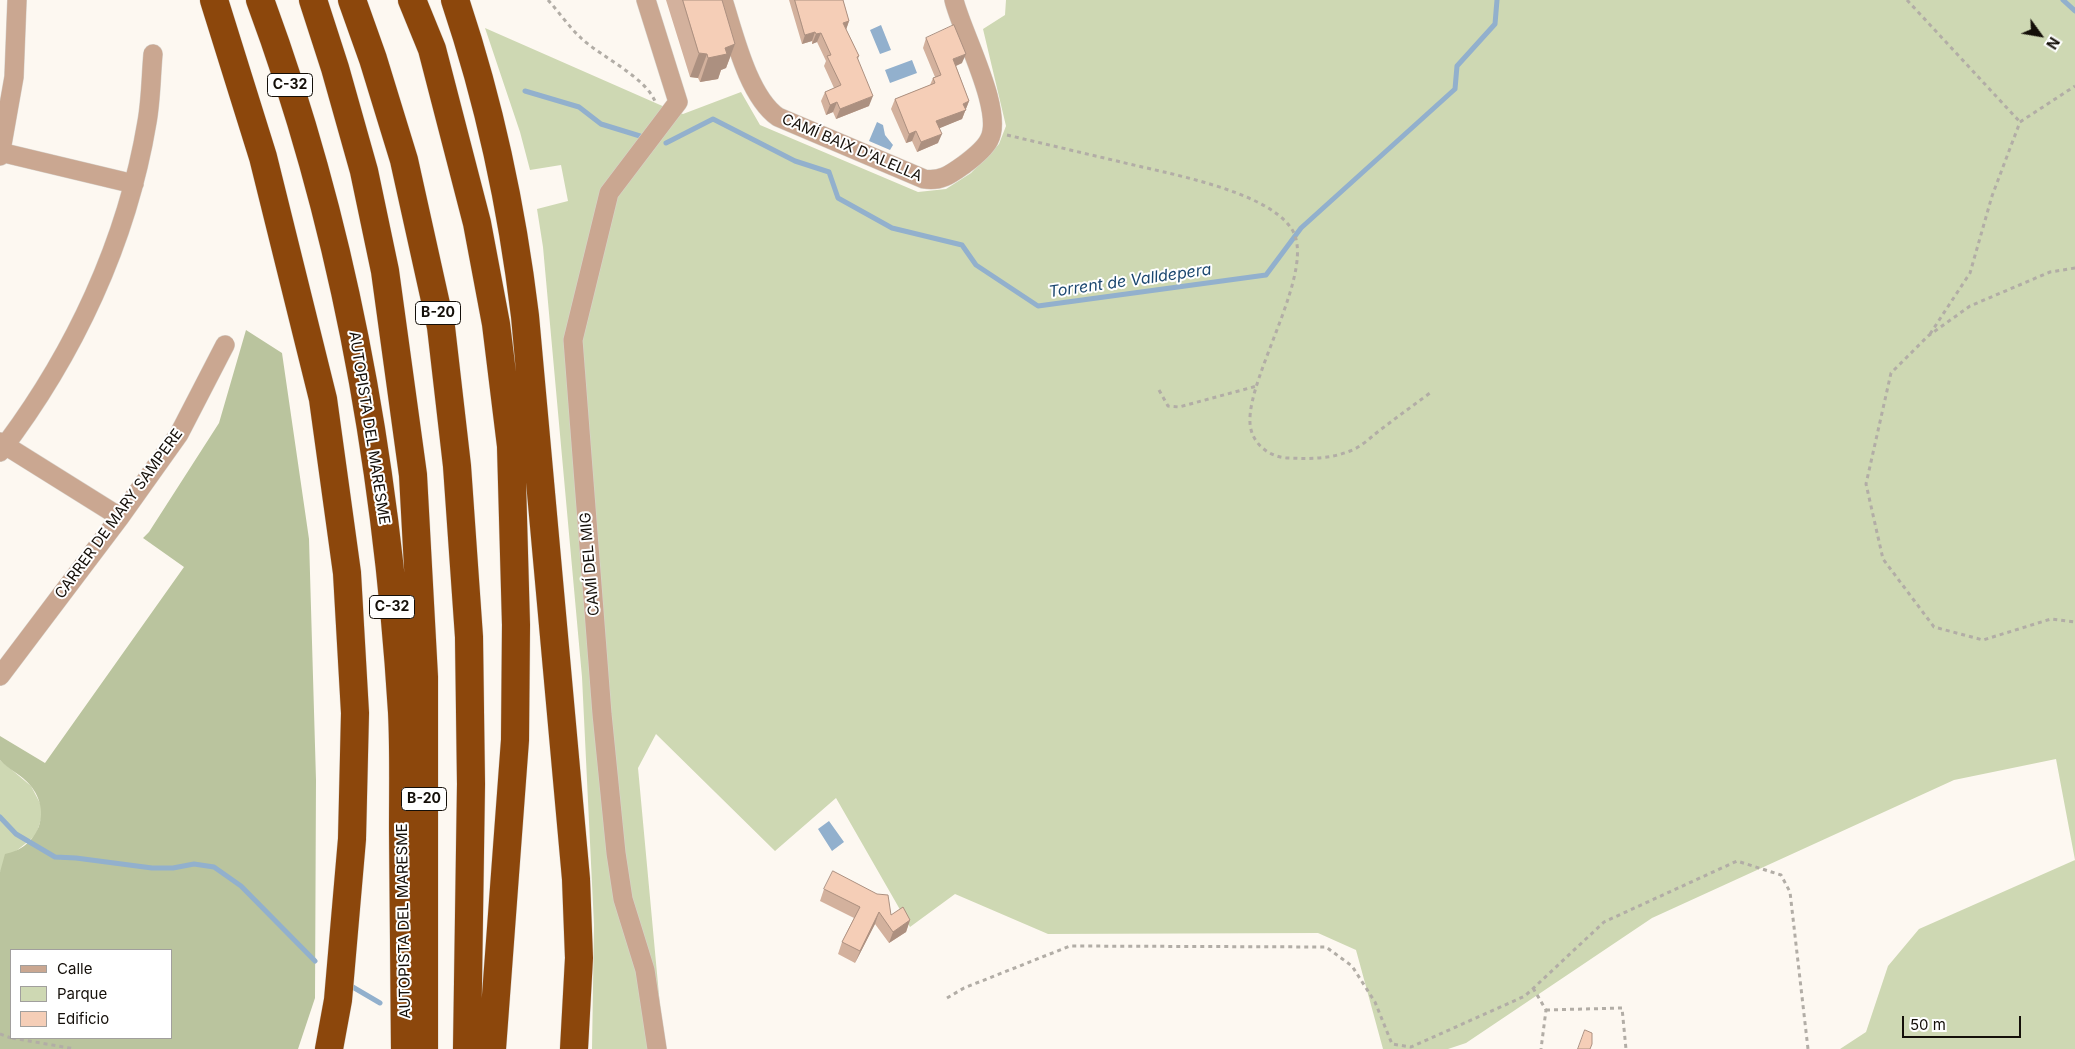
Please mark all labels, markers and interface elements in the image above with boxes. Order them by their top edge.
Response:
north arrow [2015,10,2065,60]
text: N [2043,34,2063,52]
road number: C-32 [268,74,312,96]
street label: CAMÍ BAIX D'ALELLA [779,110,925,186]
water label: Torrent de Valldepera [1047,260,1213,302]
road number: B-20 [416,302,460,324]
street label: AUTOPISTA DEL MARESME [345,330,393,526]
street label: CARRER DE MARY SAMPERE [51,426,187,602]
street label: CAMÍ DEL MIG [576,511,604,617]
road number: C-32 [370,596,414,618]
road number: B-20 [402,788,446,811]
street label: AUTOPISTA DEL MARESME [393,823,415,1019]
legend [10,949,172,1039]
text: Calle [57,959,92,978]
text: Parque [57,984,107,1003]
scale bar [1905,1006,2024,1038]
text: Edificio [57,1009,109,1028]
text: 50 m [1910,1015,1946,1034]

